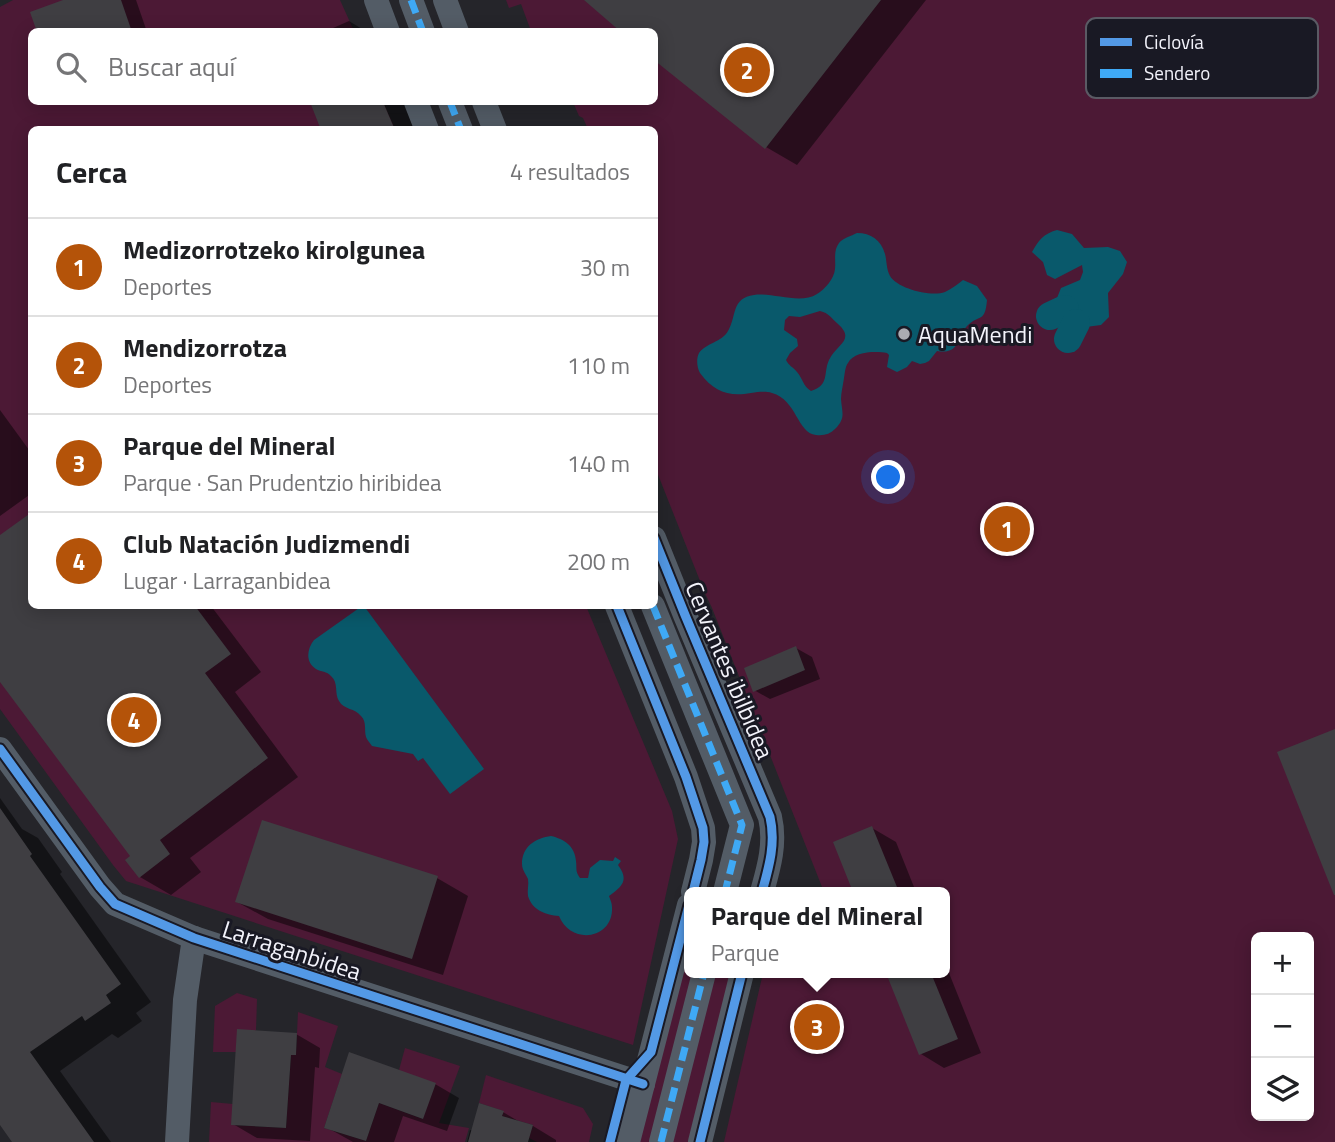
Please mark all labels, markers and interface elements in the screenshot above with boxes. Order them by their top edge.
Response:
legend [1086,18,1318,98]
text: Ciclovía [1144,27,1204,56]
search box [28,28,658,105]
pin: 2 [724,44,770,96]
text: Buscar aquí [108,47,235,86]
icon: search [52,48,90,86]
text: Sendero [1144,58,1210,87]
text: Cerca [56,149,127,195]
text: 4 resultados [510,154,630,189]
text: Medizorrotzeko kirolgunea [123,230,425,269]
text: 1 [73,250,85,285]
text: 30 m [580,250,630,285]
text: Deportes [123,269,212,304]
place label: AquaMendi [918,316,1033,352]
marker: AquaMendi [896,326,912,342]
text: Mendizorrotza [123,328,287,367]
text: 2 [73,348,85,383]
text: 110 m [567,348,630,383]
text: Deportes [123,367,212,402]
text: Parque del Mineral [123,426,336,465]
text: 3 [73,446,85,481]
text: 140 m [567,446,630,481]
your location [871,460,905,494]
text: Parque · San Prudentzio hiribidea [123,465,442,500]
pin: 1 [984,503,1030,555]
text: Club Natación Judizmendi [123,524,410,563]
text: 4 [73,544,85,579]
text: 200 m [567,544,630,579]
text: Lugar · Larraganbidea [123,563,331,598]
street label: Cervantes ibilbidea [676,576,784,764]
pin: 4 [111,694,157,746]
popup [684,887,950,978]
text: Parque del Mineral [711,896,923,935]
street label: Larraganbidea [218,911,366,989]
map controls [1251,932,1314,1121]
button: + [1251,932,1314,995]
text: Parque [711,935,779,970]
button: − [1251,995,1314,1058]
pin: 3 [794,1001,840,1053]
button: layers [1251,1058,1314,1121]

